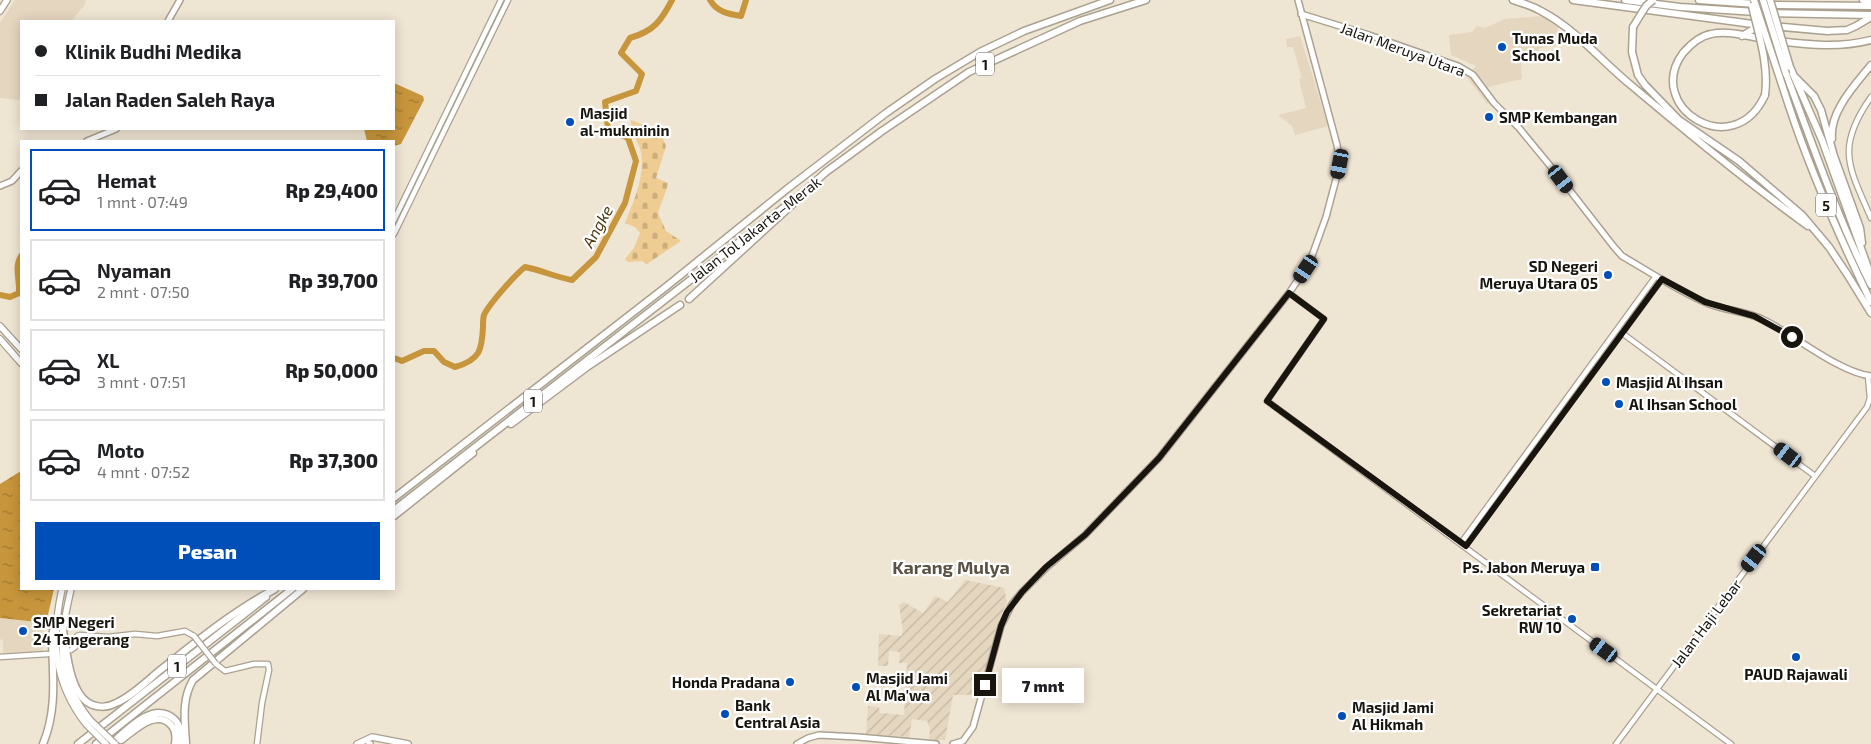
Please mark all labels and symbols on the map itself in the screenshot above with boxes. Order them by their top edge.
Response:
street label: Jalan Meruya Utara [1338,18,1468,80]
place label: Tunas Muda School [1512,29,1598,64]
marker: Tunas Muda School [1496,41,1508,53]
road number: 1 [976,52,994,76]
place label: Masjid al-mukminin [580,104,669,139]
place label: SMP Kembangan [1499,108,1617,126]
marker: SMP Kembangan [1483,111,1495,123]
marker: Masjid al-mukminin [564,116,576,128]
car [1329,148,1350,180]
car [1545,163,1576,195]
street label: Jalan Tol Jakarta–Merak [686,172,824,286]
road number: 5 [1816,194,1836,216]
water label: Angke [577,201,616,251]
car [1291,252,1320,286]
place label: SD Negeri Meruya Utara 05 [1479,257,1598,293]
marker: SD Negeri Meruya Utara 05 [1602,269,1614,281]
route start [1781,326,1803,348]
place label: Masjid Al Ihsan [1616,373,1723,391]
marker: Masjid Al Ihsan [1600,376,1612,388]
road number: 1 [524,390,542,412]
place label: Al Ihsan School [1629,395,1737,413]
marker: Al Ihsan School [1613,398,1625,410]
car [1771,440,1804,470]
car [1738,542,1769,574]
district label: Karang Mulya [892,556,1010,578]
place label: Ps. Jabon Meruya [1463,558,1585,577]
marker: Ps. Jabon Meruya [1589,561,1601,573]
street label: Jalan Haji Lebar [1667,575,1746,671]
place label: Sekretariat RW 10 [1482,601,1562,636]
place label: SMP Negeri 24 Tangerang [33,613,129,648]
marker: Sekretariat RW 10 [1566,613,1578,625]
marker: SMP Negeri 24 Tangerang [17,625,29,637]
car [1587,635,1620,665]
marker: PAUD Rajawali [1790,651,1802,663]
road number: 1 [168,654,186,678]
place label: PAUD Rajawali [1744,665,1848,683]
callout: 7 mnt [1002,668,1085,702]
place label: Masjid Jami Al Ma'wa [866,669,948,704]
place label: Honda Pradana [672,673,780,691]
route end [974,674,996,696]
marker: Honda Pradana [784,676,796,688]
marker: Masjid Jami Al Ma'wa [850,681,862,693]
place label: Bank Central Asia [735,696,820,731]
place label: Masjid Jami Al Hikmah [1352,698,1434,733]
marker: Bank Central Asia [719,708,731,720]
marker: Masjid Jami Al Hikmah [1336,710,1348,722]

